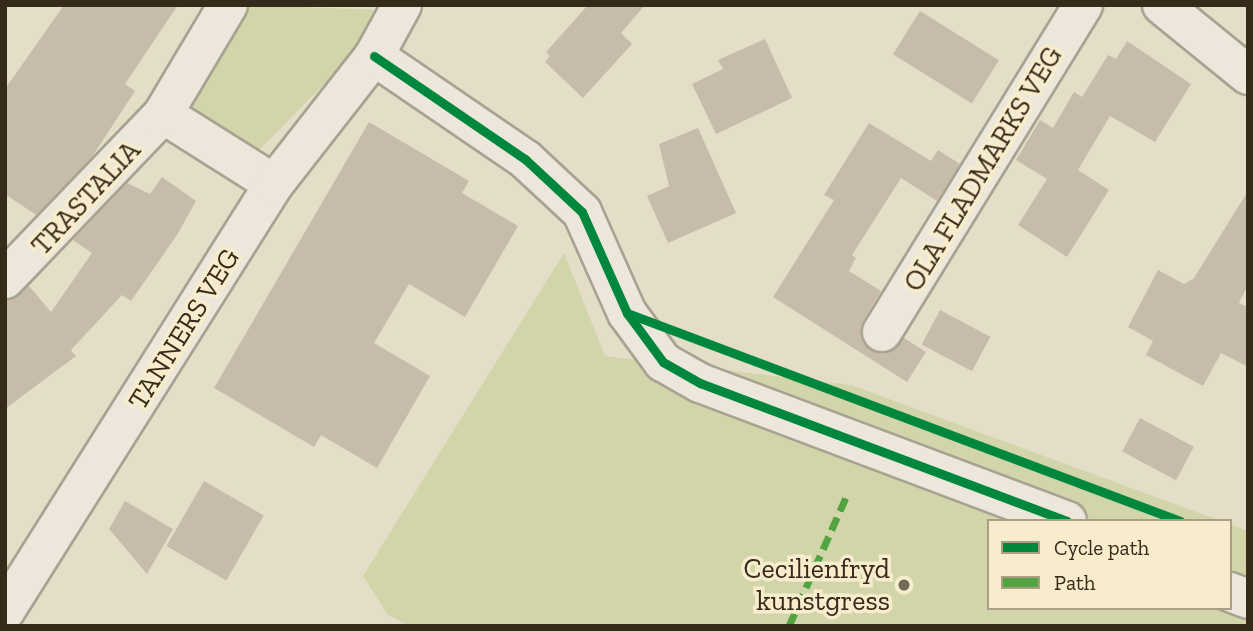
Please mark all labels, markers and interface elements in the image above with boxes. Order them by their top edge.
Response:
street label: OLA FLADMARKS VEG [896,40,1070,298]
street label: TRASTALIA [25,134,147,262]
street label: TANNERS VEG [121,242,247,416]
legend [987,519,1232,610]
text: Cycle path [1054,535,1149,560]
place label: Cecilienfryd kunstgress [744,552,890,618]
text: Path [1054,570,1096,595]
marker: Cecilienfryd kunstgress [896,577,912,593]

